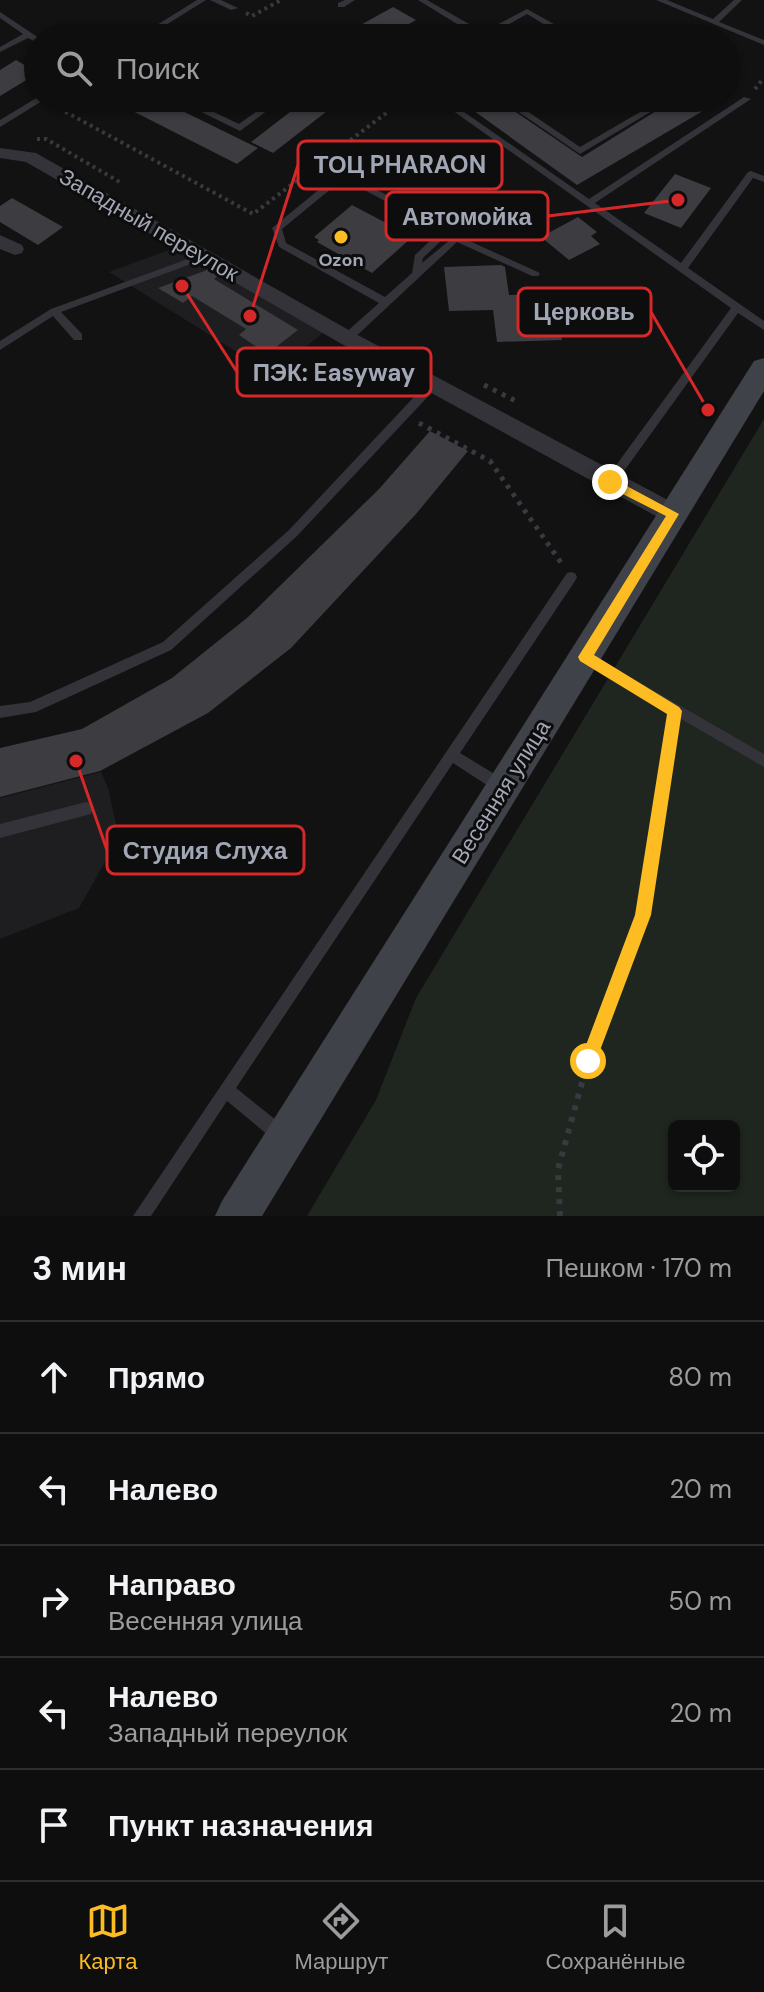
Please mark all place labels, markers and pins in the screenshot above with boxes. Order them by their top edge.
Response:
callout: ТОЦ PHARAON [298,141,502,189]
callout: Автомойка [386,192,548,240]
marker: Ozon [332,228,350,246]
place label: Ozon [318,248,364,272]
callout: Церковь [518,288,651,336]
callout: ПЭК: Easyway [237,348,431,396]
callout: Студия Слуха [107,826,304,874]

